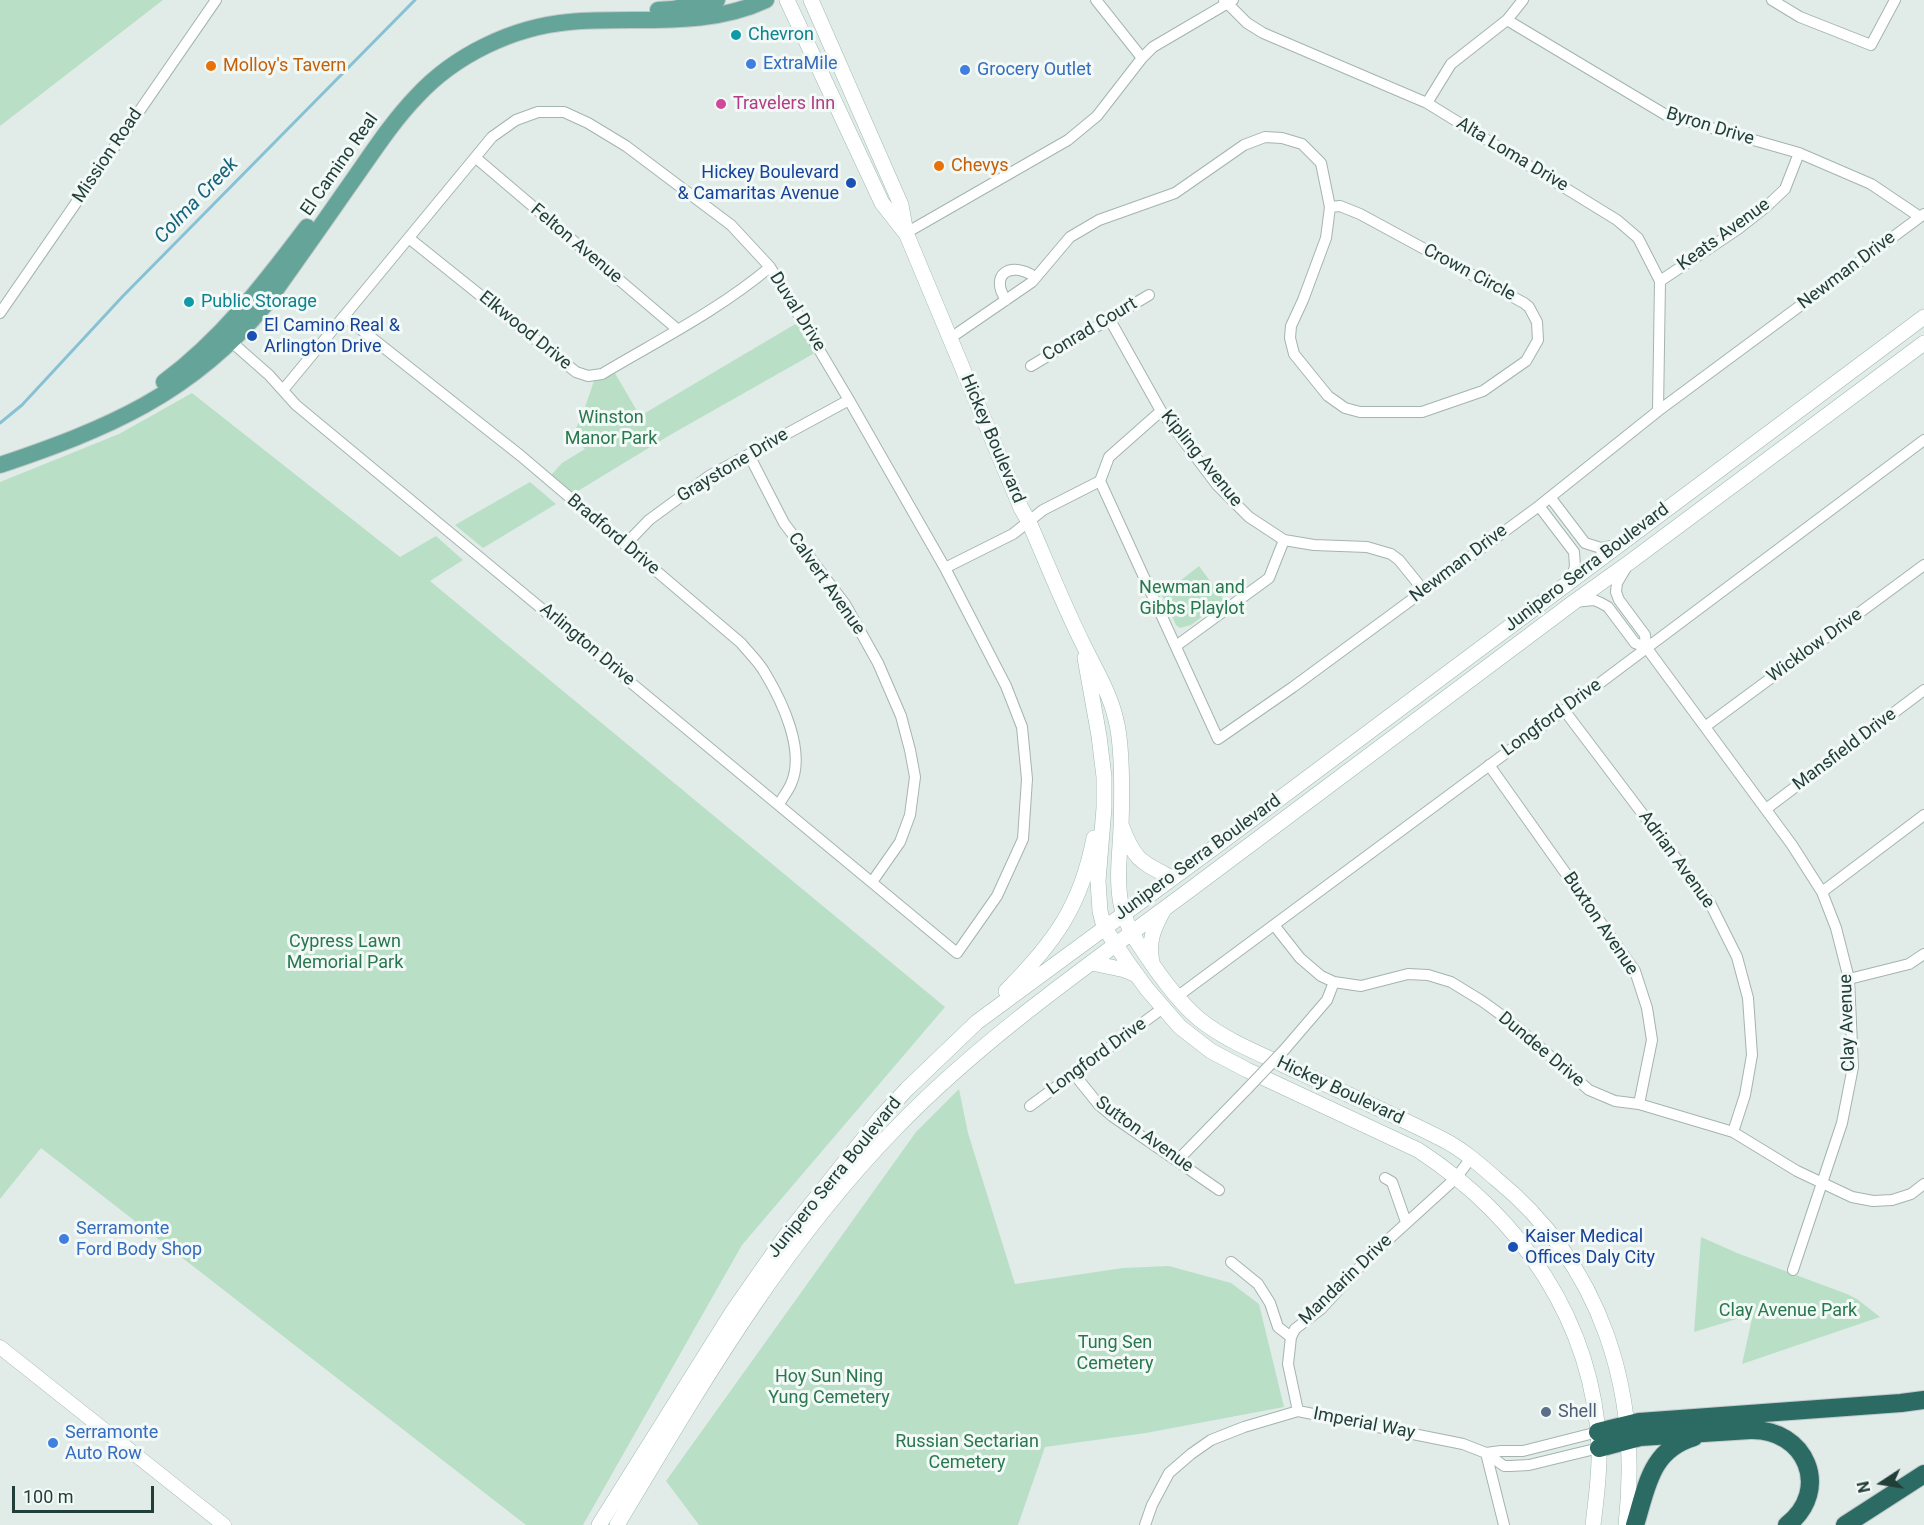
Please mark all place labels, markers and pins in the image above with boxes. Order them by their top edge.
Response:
place label: Chevron [748,24,814,46]
marker: Chevron [729,28,743,42]
place label: ExtraMile [763,53,838,75]
place label: Molloy's Tavern [223,55,346,77]
marker: ExtraMile [744,57,758,71]
marker: Molloy's Tavern [204,59,218,73]
place label: Grocery Outlet [977,59,1092,81]
marker: Grocery Outlet [958,63,972,77]
place label: Travelers Inn [733,93,835,115]
marker: Travelers Inn [714,97,728,111]
place label: Chevys [951,155,1009,177]
marker: Chevys [932,159,946,173]
place label: Hickey Boulevard & Camaritas Avenue [677,162,839,204]
marker: Hickey Boulevard & Camaritas Avenue [844,176,858,190]
place label: Public Storage [201,291,317,313]
marker: Public Storage [182,295,196,309]
place label: El Camino Real & Arlington Drive [264,315,400,358]
marker: El Camino Real & Arlington Drive [245,329,259,343]
place label: Serramonte Ford Body Shop [76,1218,202,1260]
place label: Kaiser Medical Offices Daly City [1525,1226,1655,1268]
marker: Serramonte Ford Body Shop [57,1232,71,1246]
marker: Kaiser Medical Offices Daly City [1506,1240,1520,1254]
place label: Shell [1558,1401,1597,1423]
marker: Shell [1539,1405,1553,1419]
place label: Serramonte Auto Row [65,1422,158,1464]
marker: Serramonte Auto Row [46,1436,60,1450]

